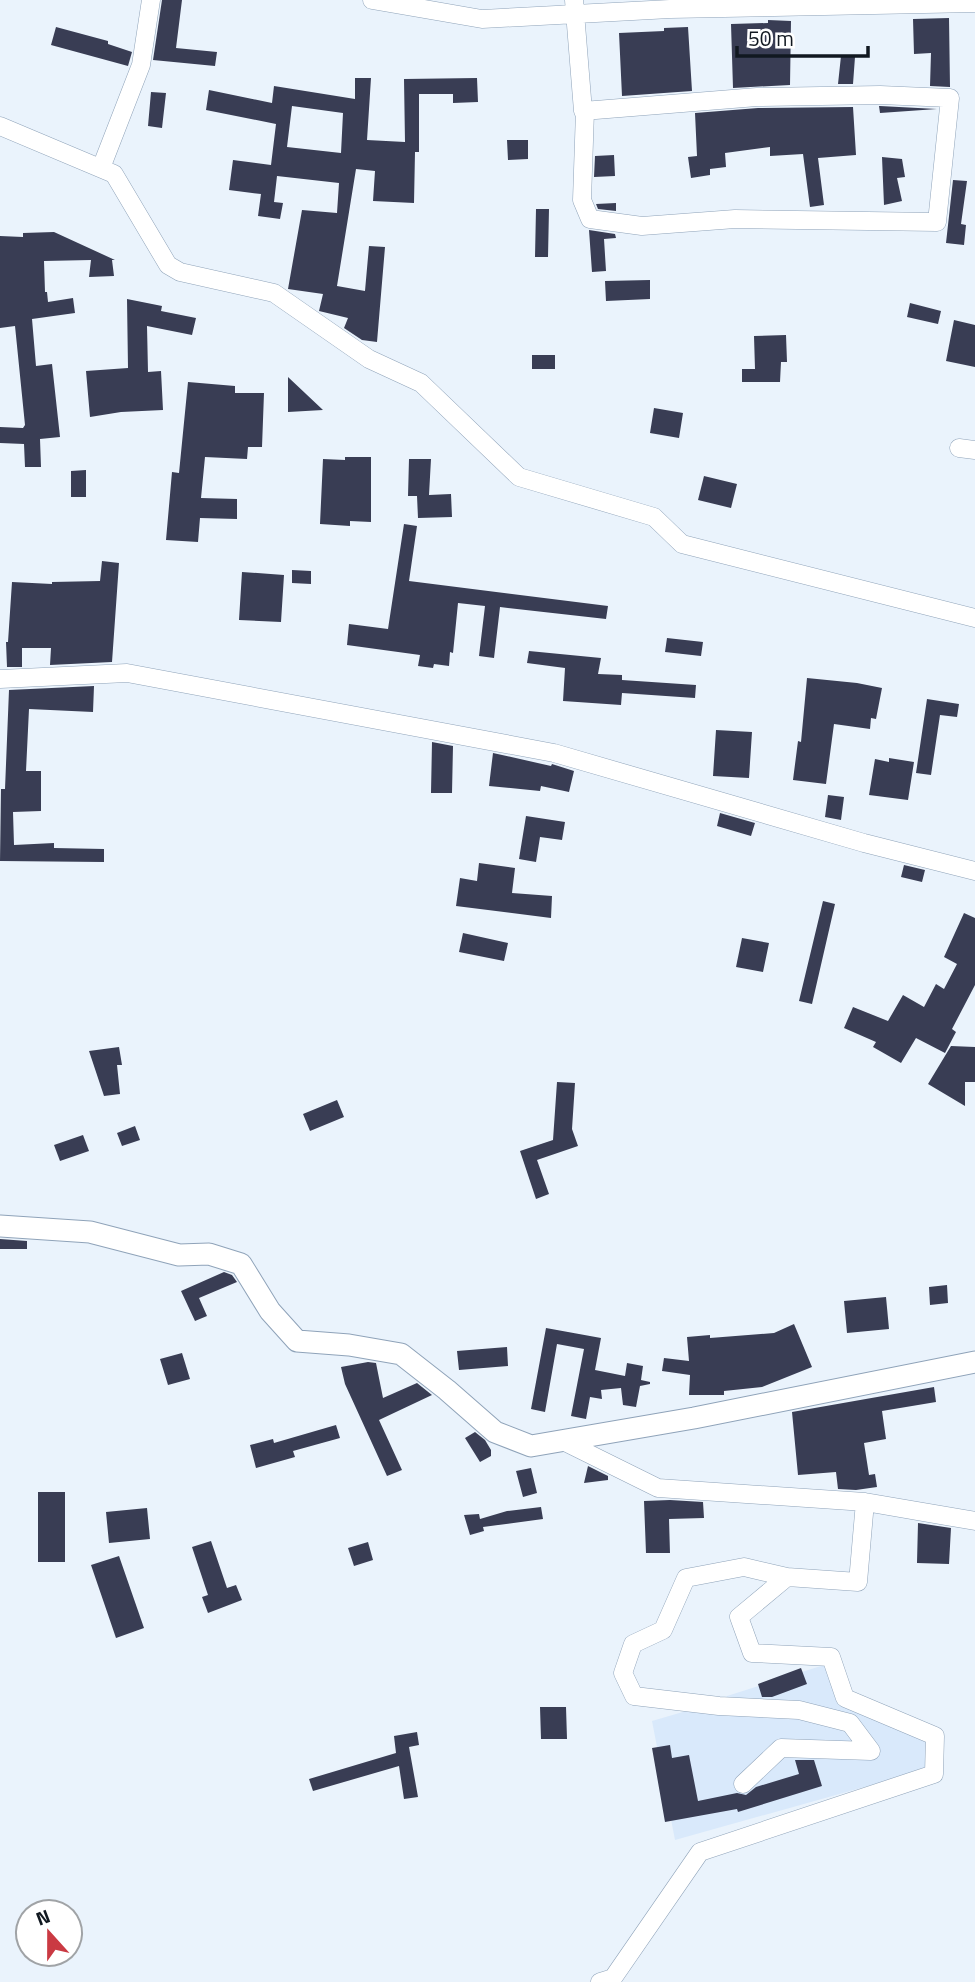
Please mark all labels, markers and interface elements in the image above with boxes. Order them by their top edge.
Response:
scale bar [737,14,868,58]
text: 50 m [748,22,794,54]
north arrow [14,1898,84,1968]
text: N [31,1901,54,1933]

